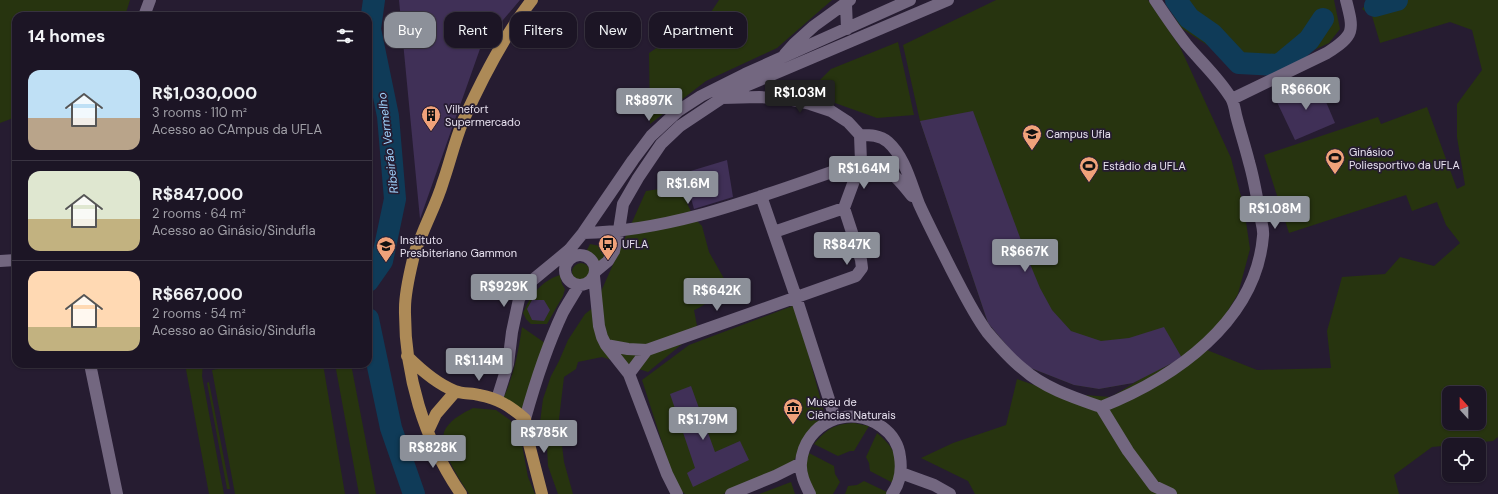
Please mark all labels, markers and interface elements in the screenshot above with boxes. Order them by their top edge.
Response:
chip: Buy [384,12,436,48]
chip: Rent [444,12,502,48]
chip: Filters [510,12,577,48]
chip: New [585,12,641,48]
chip: Apartment [649,12,747,48]
text: 14 homes [28,25,105,47]
icon: filters [334,25,356,47]
pin: R$660K [1273,77,1339,111]
pin: R$1.03M [763,80,837,114]
text: R$660K [1281,81,1331,98]
text: R$1,030,000 [152,82,257,104]
text: R$1.03M [774,84,826,101]
icon: home [60,86,108,134]
pin: R$897K [616,88,682,122]
water label: Ribeirão Vermelho [374,92,402,194]
text: R$897K [625,92,673,109]
place label: Vilhefort Supermercado [445,102,521,129]
text: 3 rooms · 110 m² [152,104,247,121]
building icon: Vilhefort Supermercado [420,104,442,132]
text: Acesso ao CAmpus da UFLA [152,121,322,138]
school or university icon: Campus Ufla [1021,123,1043,151]
place label: Campus Ufla [1046,127,1111,141]
place label: Ginásioo Poliesportivo da UFLA [1349,145,1460,172]
sports icon: Ginásioo Poliesportivo da UFLA [1324,147,1346,175]
sports icon: Estádio da UFLA [1078,155,1100,183]
pin: R$1.64M [827,156,901,190]
place label: Estádio da UFLA [1103,159,1186,173]
text: R$1.64M [838,160,890,177]
pin: R$1.6M [655,171,721,205]
text: R$1.6M [666,175,710,192]
text: R$847,000 [152,183,243,205]
icon: home [60,187,108,235]
pin: R$1.08M [1238,196,1312,230]
text: R$1.08M [1249,200,1301,217]
text: 2 rooms · 64 m² [152,205,246,222]
text: Acesso ao Ginásio/Sindufla [152,222,316,239]
pin: R$847K [814,232,880,266]
place label: Instituto Presbiteriano Gammon [400,233,517,260]
bus stop icon: UFLA [597,233,619,261]
school or university icon: Instituto Presbiteriano Gammon [375,235,397,263]
text: R$847K [823,236,871,253]
place label: UFLA [622,237,648,251]
pin: R$667K [992,239,1058,273]
text: R$667K [1001,243,1049,260]
pin: R$929K [471,274,537,308]
text: R$929K [480,278,528,295]
pin: R$642K [684,278,750,312]
text: R$642K [693,282,741,299]
text: R$667,000 [152,283,243,305]
icon: home [60,287,108,335]
text: 2 rooms · 54 m² [152,305,246,322]
text: Acesso ao Ginásio/Sindufla [152,322,316,339]
pin: R$1.14M [442,348,516,382]
text: R$1.14M [455,352,503,369]
north arrow [1442,386,1486,430]
map controls [1442,386,1486,482]
place label: Museu de Ciências Naturais [807,395,896,422]
museum icon: Museu de Ciências Naturais [782,397,804,425]
pin: R$1.79M [666,407,740,441]
text: R$1.79M [678,411,728,428]
pin: R$785K [511,420,577,454]
text: R$785K [520,424,568,441]
pin: R$828K [400,435,466,469]
button: locate [1442,438,1486,482]
text: R$828K [409,439,457,456]

